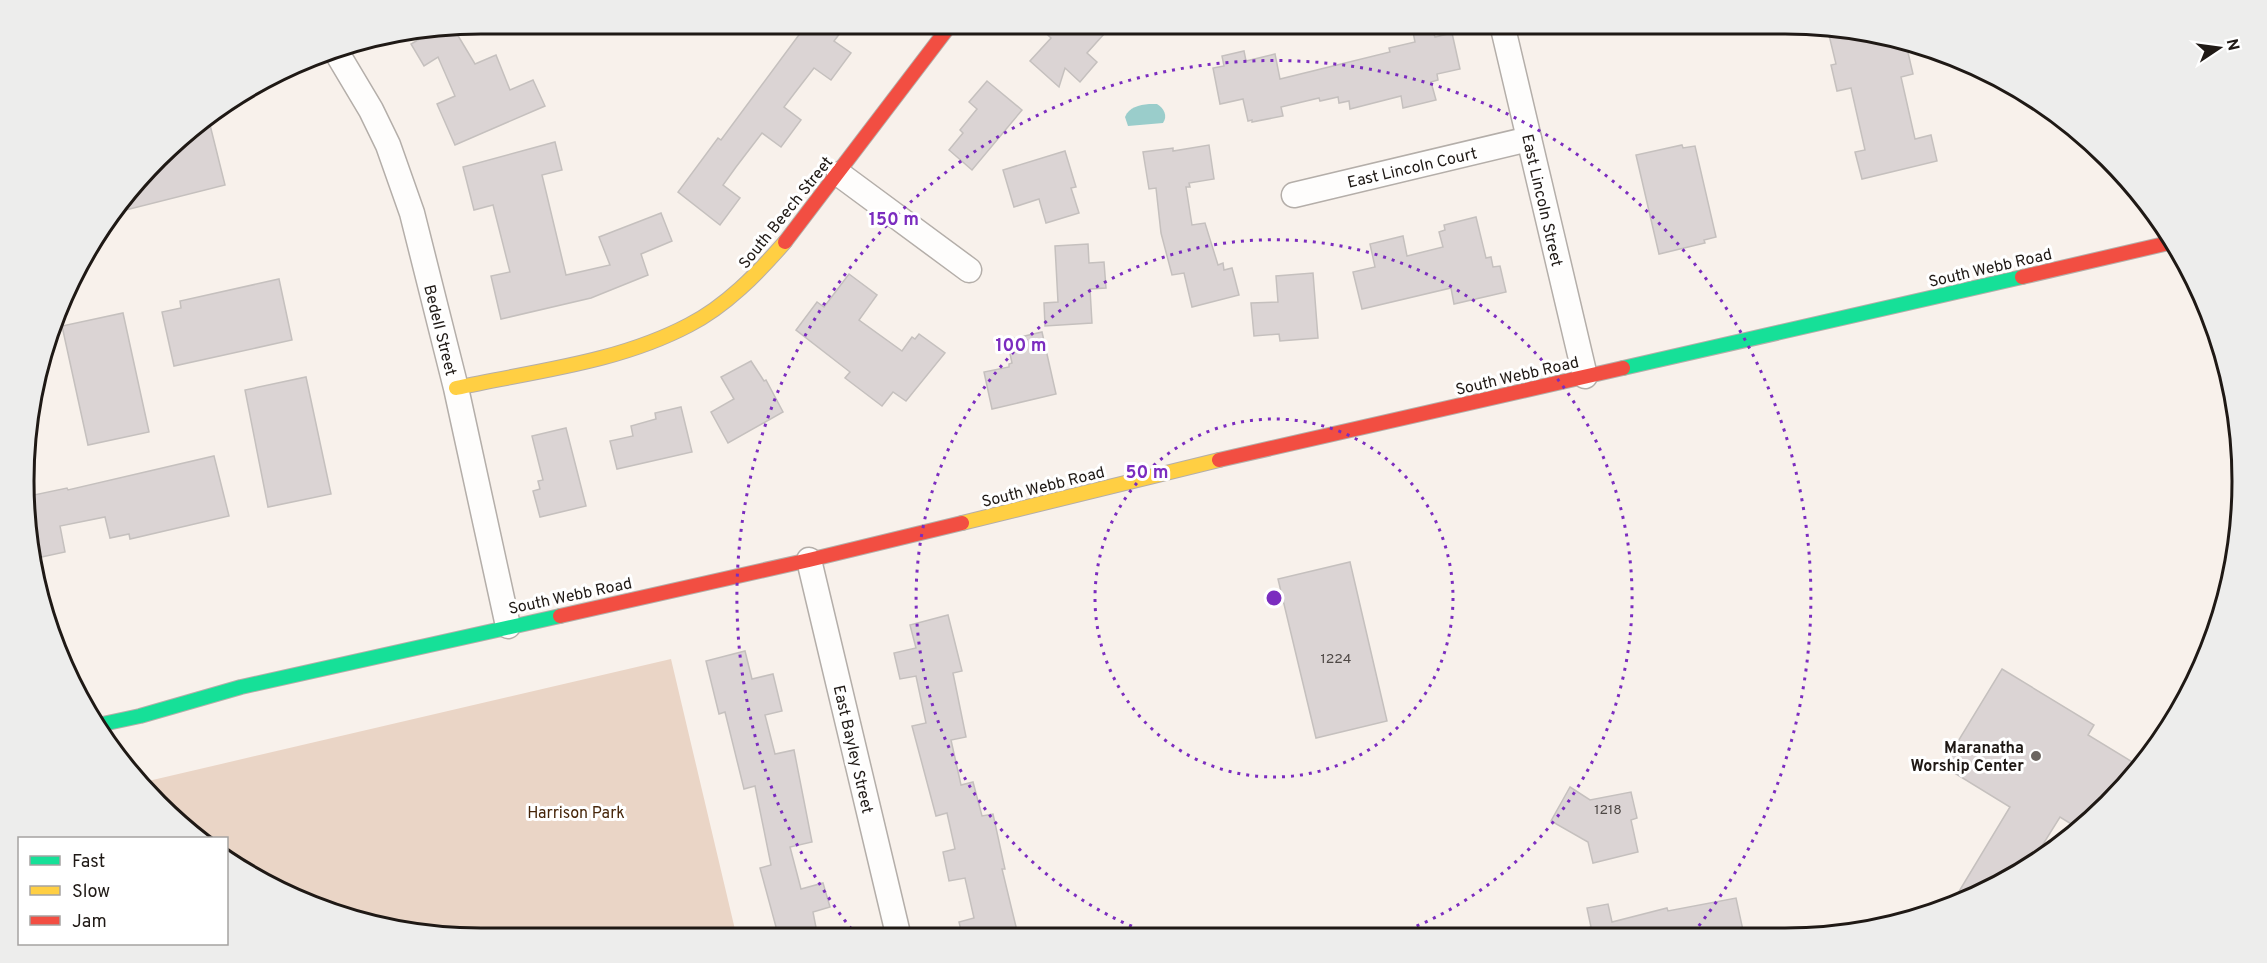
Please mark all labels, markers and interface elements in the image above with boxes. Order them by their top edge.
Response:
north arrow [2189,18,2249,78]
text: N [2221,37,2243,53]
street label: East Lincoln Street [1516,132,1566,269]
street label: East Lincoln Court [1346,144,1479,194]
street label: South Beech Street [735,153,838,274]
text: 150 m [869,209,919,232]
street label: South Webb Road [1927,245,2054,293]
street label: Bedell Street [418,283,460,378]
text: 100 m [995,335,1047,358]
street label: South Webb Road [1454,353,1581,401]
text: 50 m [1125,462,1169,485]
street label: South Webb Road [980,463,1107,513]
street label: South Webb Road [507,574,634,620]
centre of rings [1264,588,1284,608]
house number: 1224 [1321,651,1351,668]
street label: East Bayley Street [828,683,877,816]
place label: Maranatha Worship Center [1910,739,2024,777]
marker: Maranatha Worship Center [2029,749,2043,763]
house number: 1218 [1594,802,1622,819]
park label: Harrison Park [527,804,625,824]
legend [18,837,228,945]
text: Fast [72,851,105,874]
text: Slow [72,881,110,904]
text: Jam [72,911,107,934]

